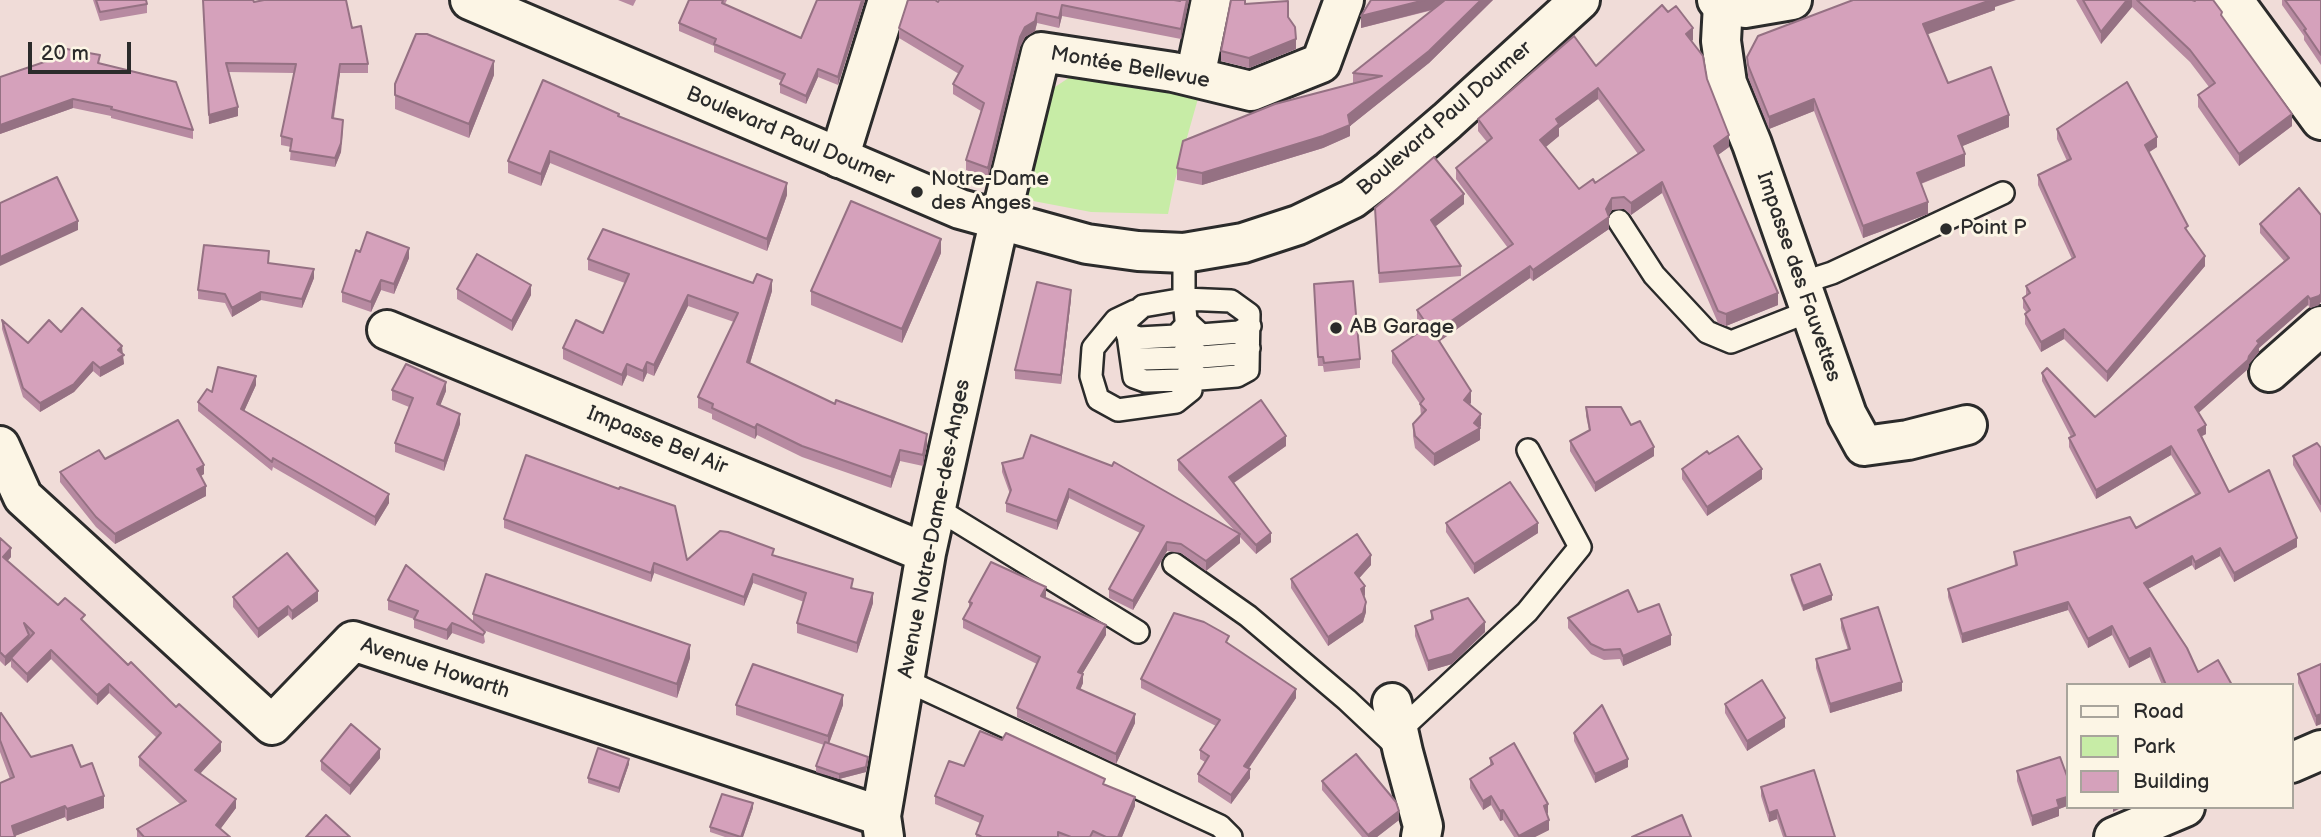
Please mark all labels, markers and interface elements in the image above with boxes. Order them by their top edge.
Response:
scale bar [32,28,135,72]
street label: Boulevard Paul Doumer [1352,36,1538,202]
text: 20 m [41,41,89,66]
street label: Montée Bellevue [1048,42,1212,94]
street label: Boulevard Paul Doumer [682,82,898,192]
place label: Notre-Dame des Anges [931,167,1049,217]
street label: Impasse des Fauvettes [1750,169,1846,385]
marker: Notre-Dame des Anges [909,184,925,200]
place label: Point P [1960,216,2026,242]
marker: Point P [1938,221,1954,237]
place label: AB Garage [1350,315,1454,341]
marker: AB Garage [1328,320,1344,336]
street label: Avenue Notre-Dame-des-Anges [894,377,976,681]
street label: Impasse Bel Air [583,401,731,481]
street label: Avenue Howarth [357,633,513,705]
legend [2066,683,2293,809]
text: Road [2133,699,2184,724]
text: Park [2133,734,2175,759]
text: Building [2133,769,2209,794]

